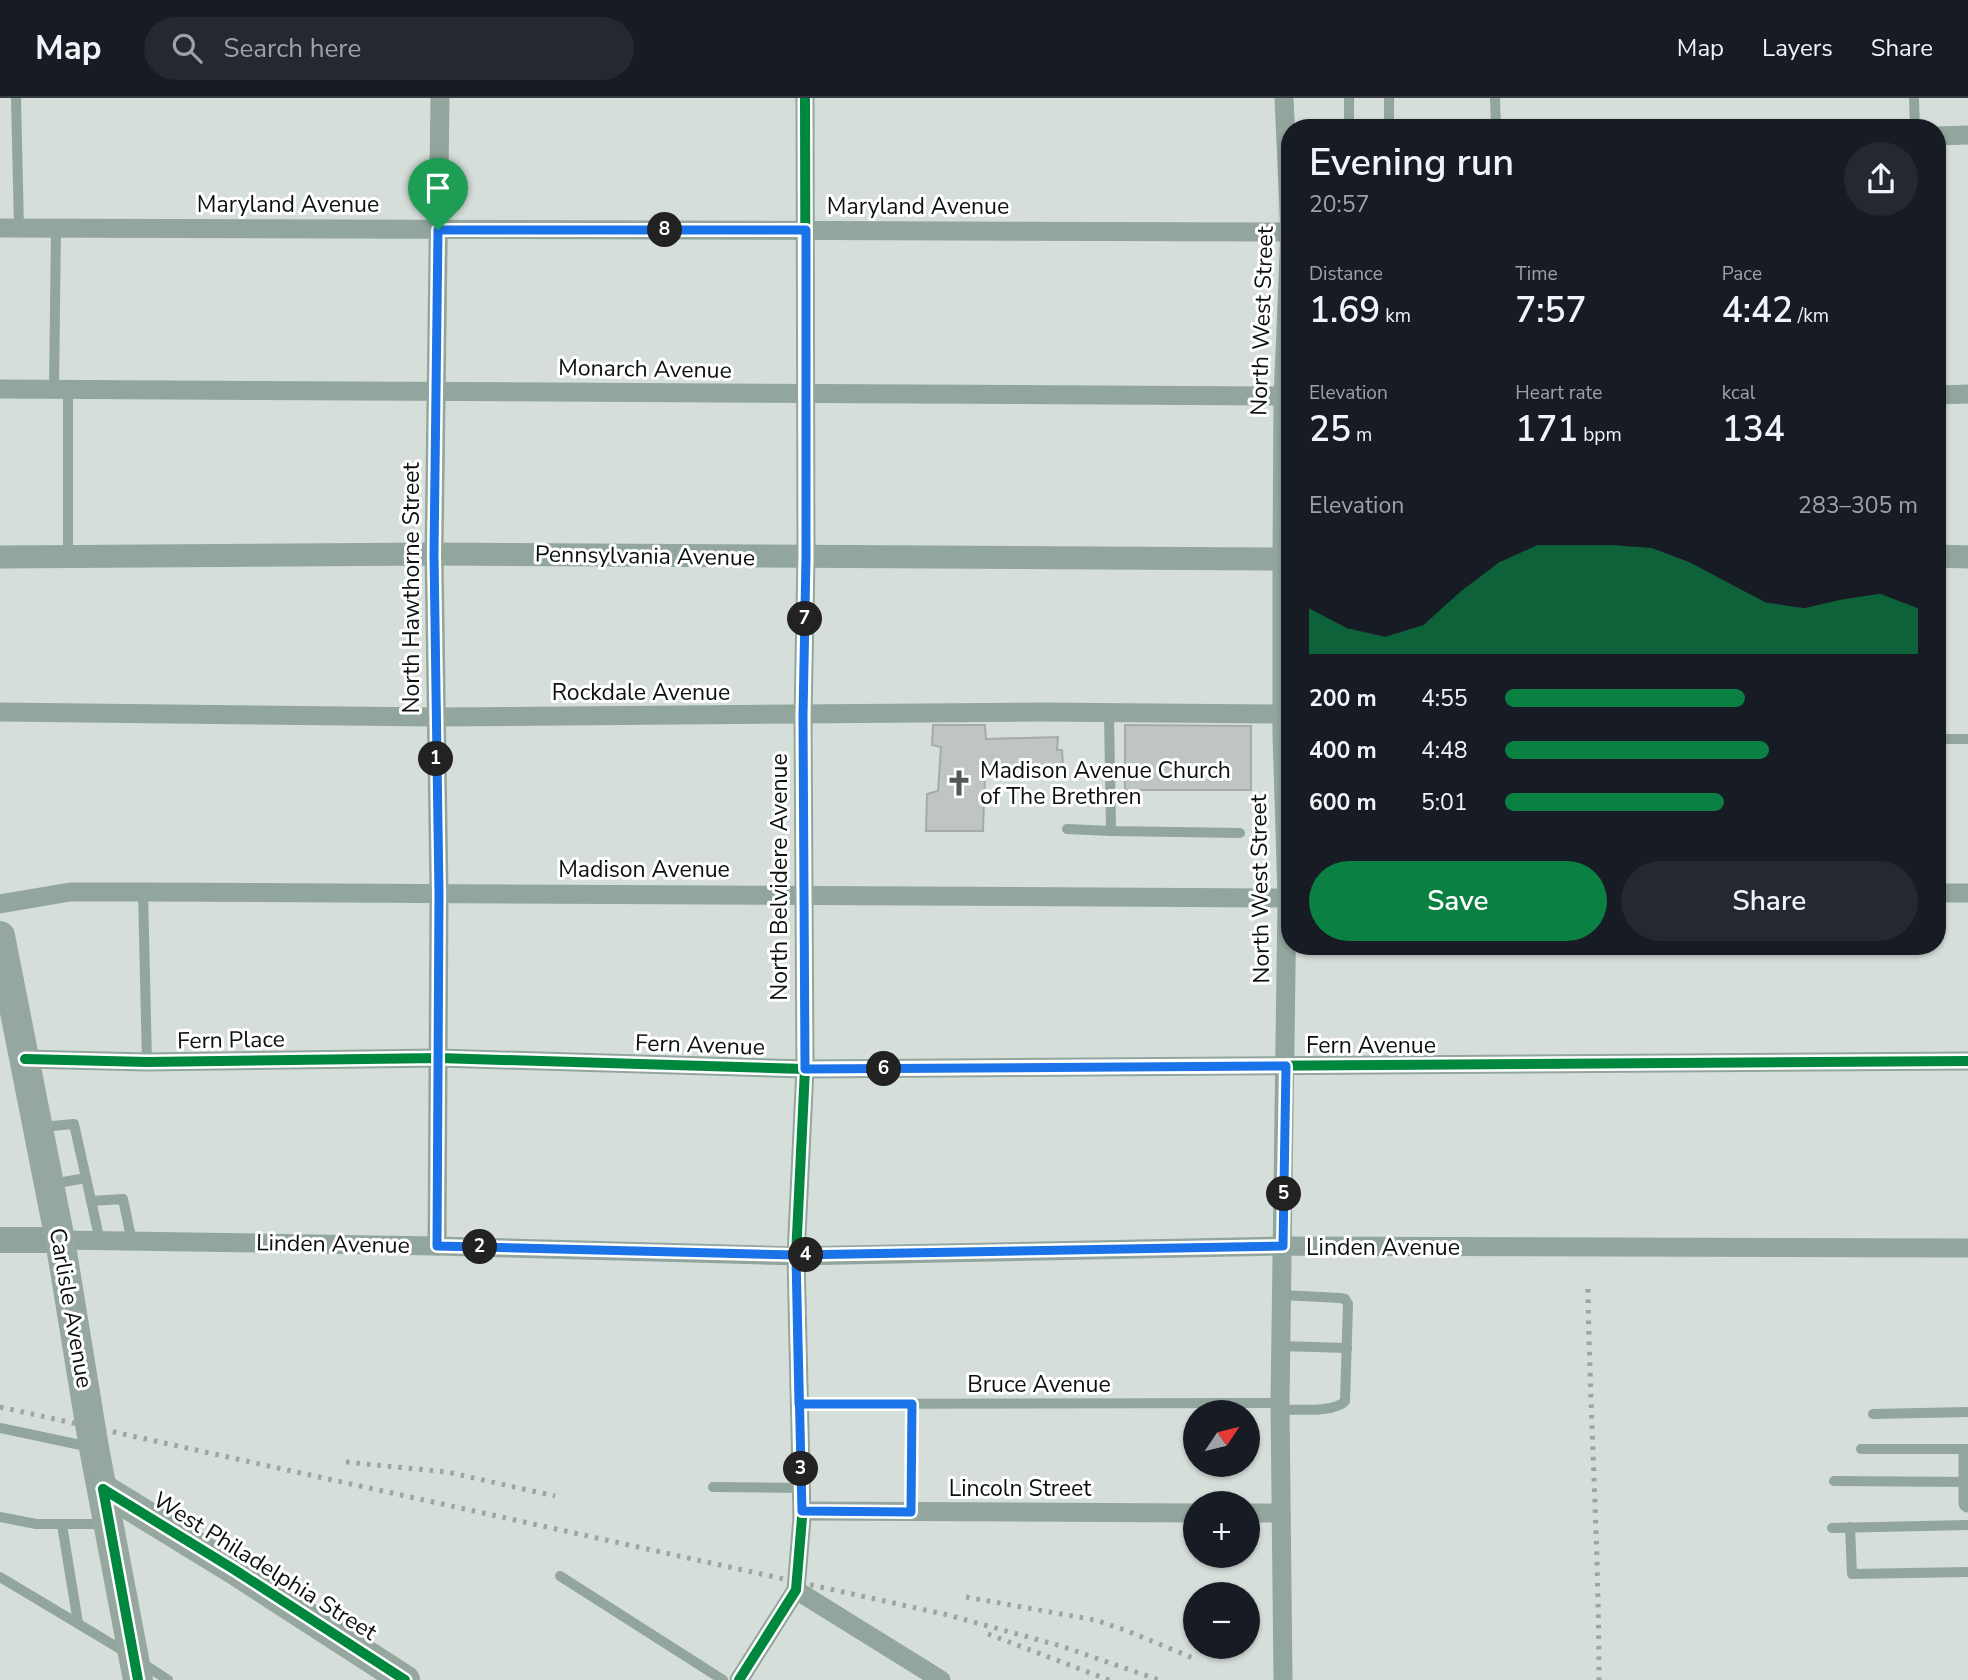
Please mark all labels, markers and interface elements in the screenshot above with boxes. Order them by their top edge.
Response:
search box [144,17,634,80]
text: Map [35,26,102,71]
icon: search [168,29,206,67]
text: Search here [224,31,361,66]
text: Map [1677,32,1724,64]
text: Layers [1762,32,1833,64]
text: Share [1871,32,1933,64]
text: Evening run [1309,137,1514,188]
button: share [1844,142,1918,216]
pin [408,158,468,230]
icon: arrive [419,169,457,207]
street label: Maryland Avenue [197,189,379,220]
text: 20:57 [1309,189,1369,220]
street label: Maryland Avenue [827,191,1009,222]
pin: 8 [648,212,682,248]
text: 8 [659,216,670,242]
street label: North West Street [1243,225,1281,416]
text: Distance [1309,261,1383,287]
text: Time [1515,261,1558,287]
text: Pace [1722,261,1762,287]
text: 1.69 [1309,287,1380,334]
text: 7:57 [1515,287,1587,334]
text: 4:42 [1722,287,1793,334]
text: km [1380,303,1411,329]
text: /km [1793,303,1829,329]
street label: Monarch Avenue [558,352,732,386]
text: Elevation [1309,380,1388,406]
text: Heart rate [1515,380,1602,406]
text: kcal [1722,380,1755,406]
text: 25 [1309,406,1351,453]
text: 171 [1515,406,1578,453]
text: 134 [1722,406,1785,453]
text: m [1351,422,1372,448]
text: bpm [1578,422,1622,448]
street label: North Hawthorne Street [396,462,427,713]
text: Elevation [1309,490,1404,521]
text: 283–305 m [1798,490,1918,521]
street label: Pennsylvania Avenue [535,539,755,573]
pin: 7 [788,602,822,636]
text: 7 [799,605,810,631]
street label: Rockdale Avenue [552,677,730,708]
text: 200 m [1309,683,1377,714]
text: 4:55 [1421,683,1468,714]
text: 400 m [1309,735,1377,766]
text: 4:48 [1421,735,1468,766]
pin: 1 [418,742,453,776]
text: 1 [430,745,441,771]
street label: North Belvidere Avenue [764,753,795,1001]
place label: Madison Avenue Church of The Brethren [980,755,1231,812]
church icon: Madison Avenue Church of The Brethren [944,768,974,798]
text: 600 m [1309,787,1377,818]
text: 5:01 [1421,787,1468,818]
street label: North West Street [1243,793,1277,984]
street label: Madison Avenue [558,854,730,885]
button: Save [1309,861,1607,941]
button: Share [1621,861,1918,941]
street label: Fern Place [177,1024,285,1056]
street label: Fern Avenue [635,1027,765,1063]
street label: Fern Avenue [1306,1030,1436,1061]
pin: 6 [866,1052,902,1086]
text: 6 [878,1055,889,1081]
pin: 5 [1266,1176,1302,1212]
text: 5 [1278,1180,1289,1206]
street label: Carlisle Avenue [42,1226,100,1390]
street label: Linden Avenue [256,1227,410,1261]
pin: 2 [462,1230,498,1264]
street label: Linden Avenue [1306,1232,1460,1263]
text: 2 [474,1233,485,1259]
pin: 4 [788,1238,824,1272]
text: 4 [800,1241,811,1267]
street label: Bruce Avenue [967,1369,1111,1400]
north arrow [1183,1400,1260,1477]
map controls [1183,1400,1260,1659]
pin: 3 [784,1452,818,1486]
text: 3 [795,1455,806,1481]
street label: Lincoln Street [949,1473,1092,1504]
street label: West Philadelphia Street [147,1484,383,1648]
button: + [1183,1491,1260,1568]
button: − [1183,1582,1260,1659]

